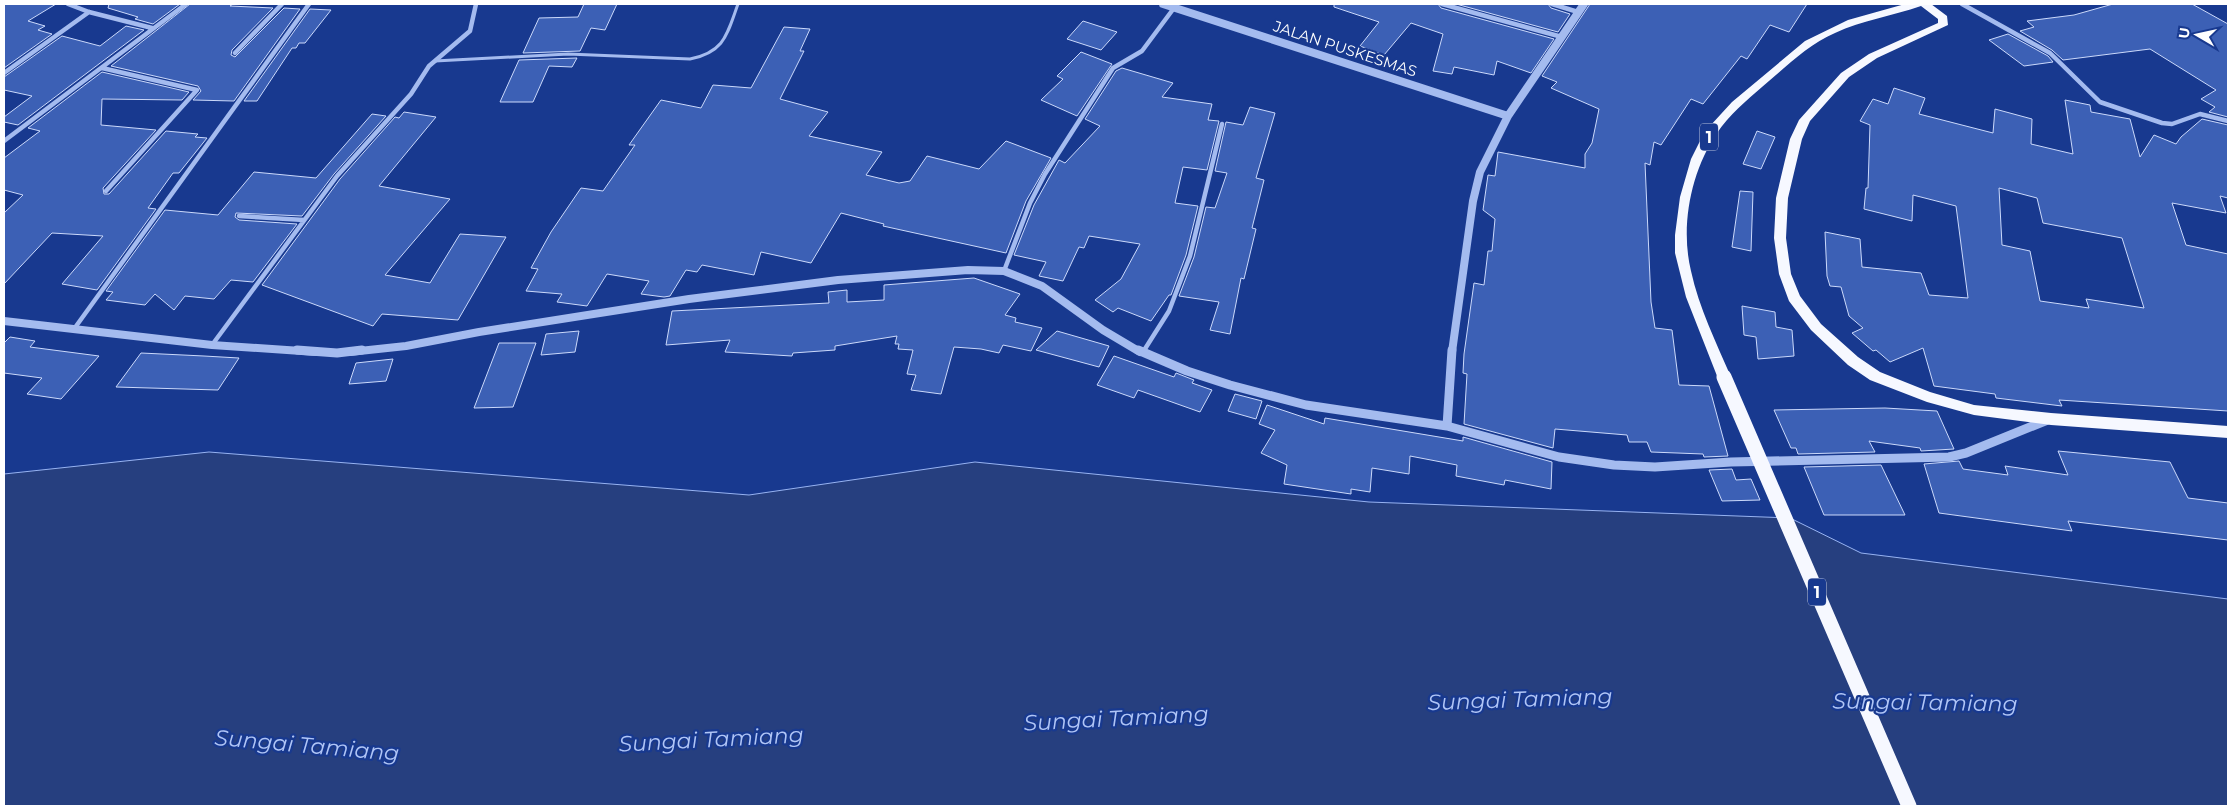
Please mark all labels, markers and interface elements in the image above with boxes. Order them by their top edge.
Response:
north arrow [2172,10,2222,60]
street label: JALAN PUSKESMAS [1270,16,1419,81]
text: U [2174,26,2194,40]
road number: 1 [1700,124,1718,150]
road number: 1 [1808,578,1826,606]
water label: Sungai Tamiang [1427,683,1613,716]
water label: Sungai Tamiang [1832,687,2018,718]
water label: Sungai Tamiang [1023,700,1209,737]
water label: Sungai Tamiang [618,721,804,758]
water label: Sungai Tamiang [213,724,400,767]

